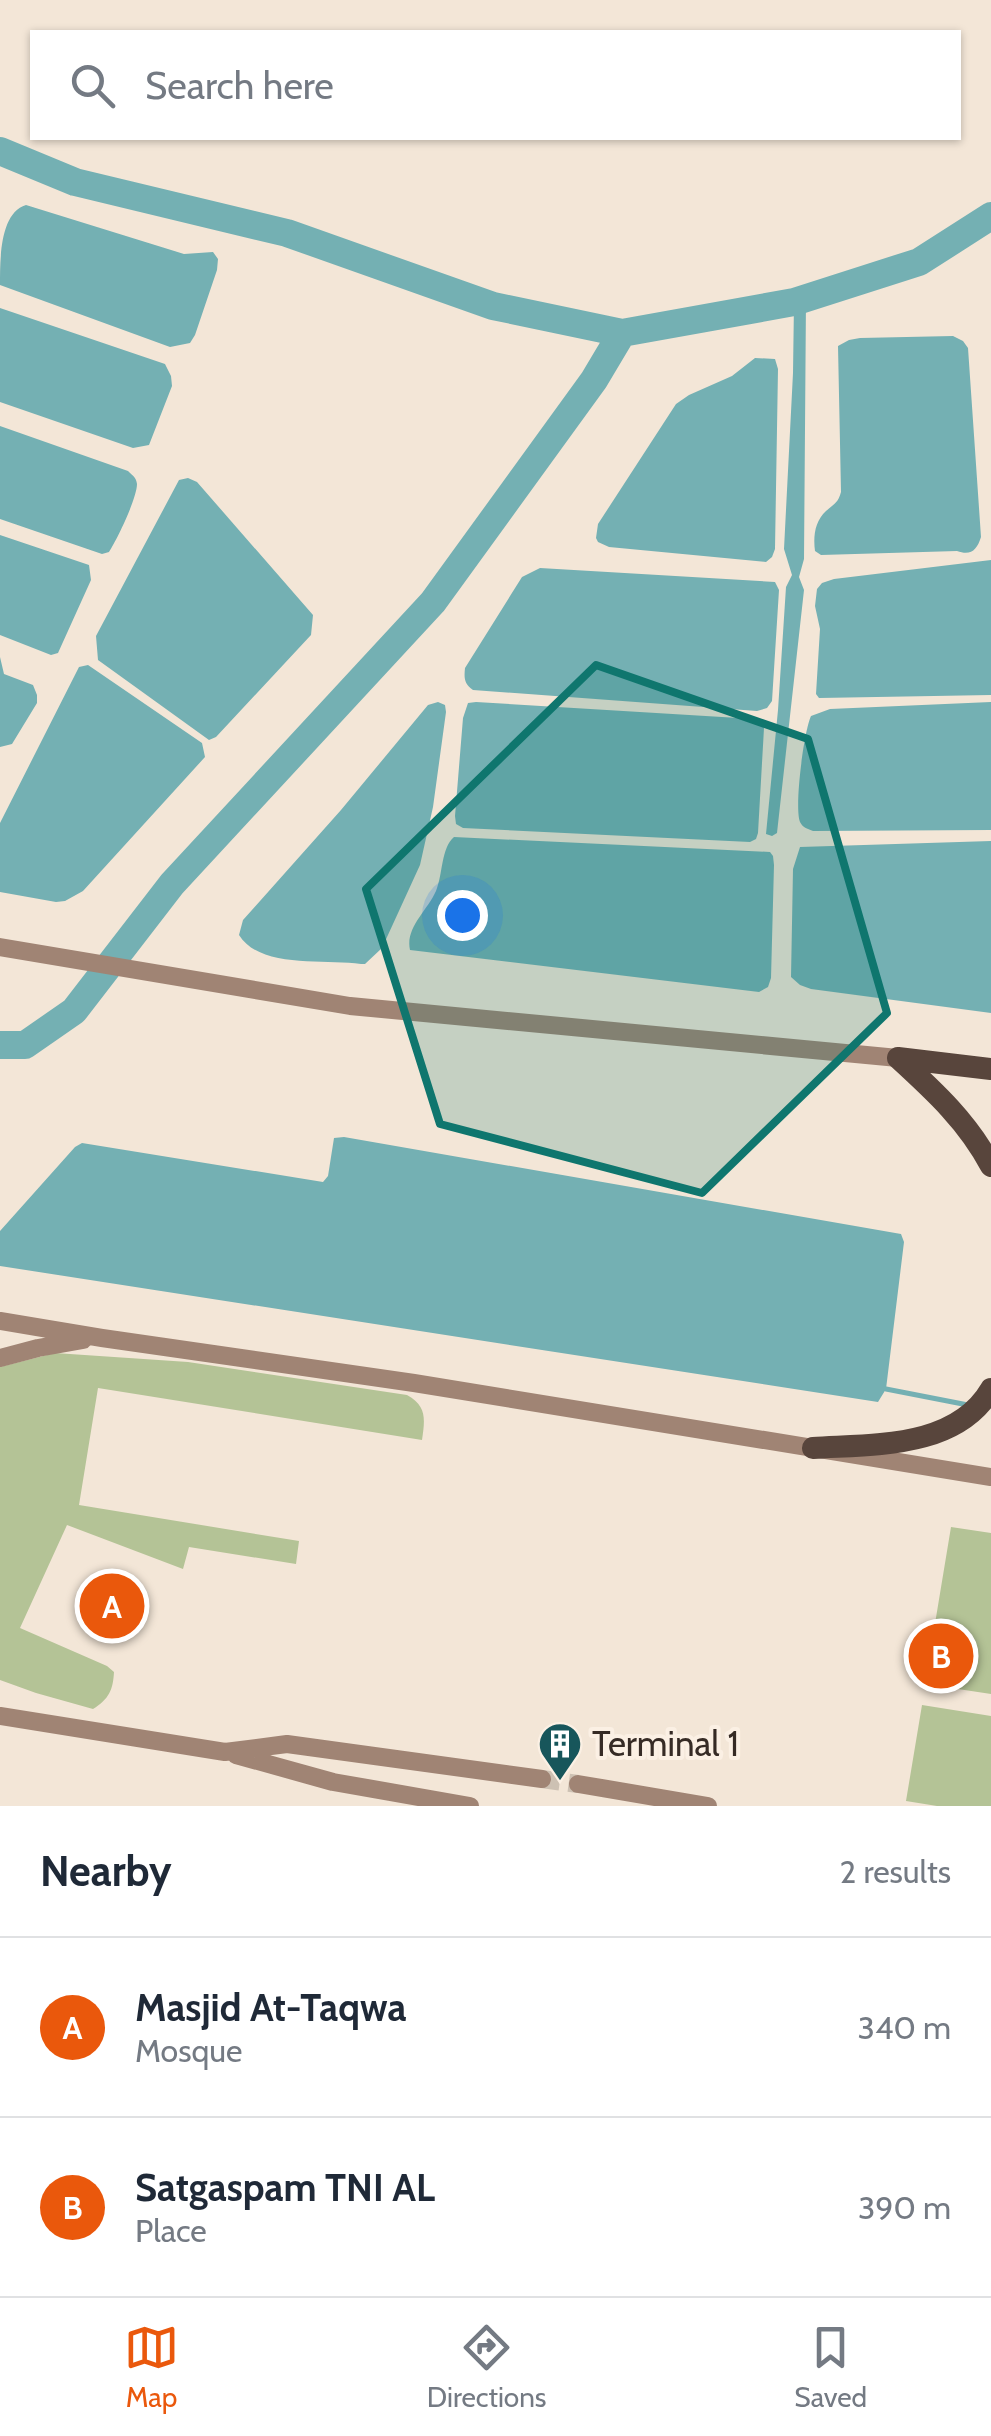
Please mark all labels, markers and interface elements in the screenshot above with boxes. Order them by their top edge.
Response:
search box [30,30,961,140]
icon: search [65,58,120,113]
text: Search here [145,62,334,109]
your location [437,890,488,941]
pin: A [80,1568,144,1644]
pin: B [908,1618,974,1694]
building icon: Terminal 1 [537,1721,583,1782]
place label: Terminal 1 [592,1722,739,1765]
text: Nearby [40,1845,172,1897]
text: 2 results [840,1852,951,1891]
text: Masjid At-Taqwa [135,1984,406,2031]
text: A [62,2008,83,2047]
text: 340 m [858,2008,951,2047]
text: Mosque [135,2031,242,2070]
text: Satgaspam TNI AL [135,2164,435,2211]
text: B [62,2188,83,2227]
text: 390 m [858,2188,951,2227]
text: Place [135,2211,207,2250]
tab: Map [124,2320,179,2414]
tab: Directions [427,2320,546,2414]
tab: Saved [794,2320,867,2414]

